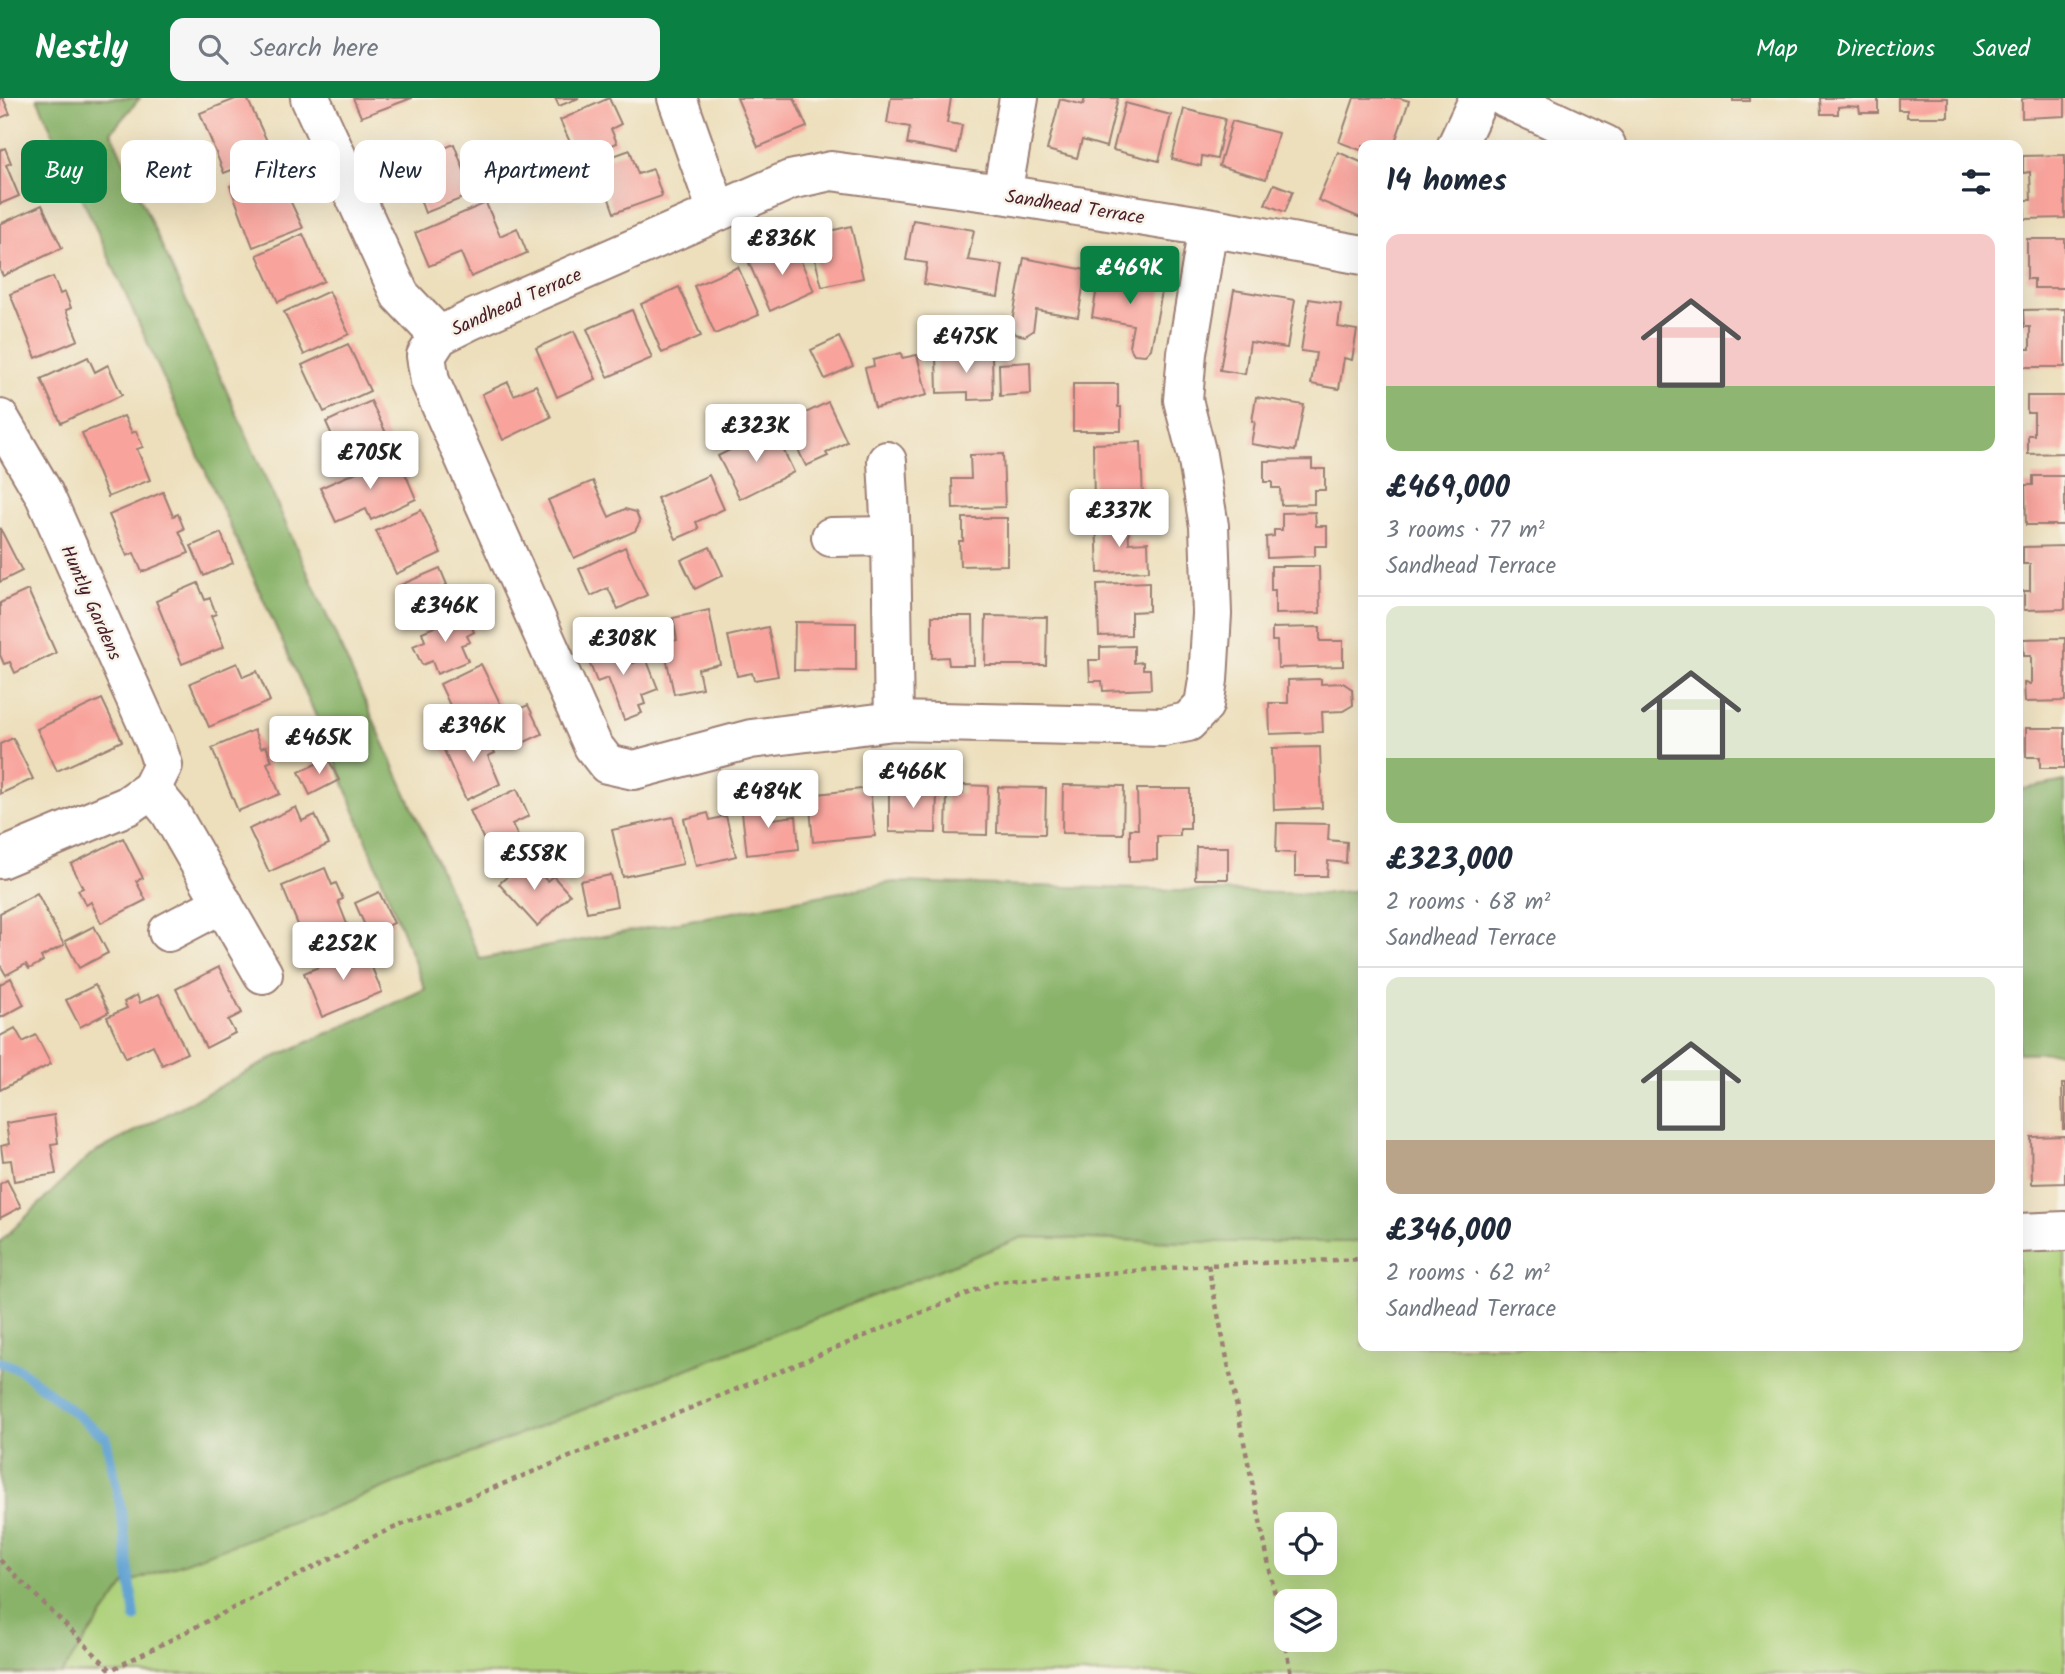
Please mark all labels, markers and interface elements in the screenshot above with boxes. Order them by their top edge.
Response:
search box [170,18,660,81]
text: Nestly [35,23,128,76]
text: Search here [250,28,378,70]
icon: search [194,30,232,68]
text: Map [1756,30,1798,69]
text: Directions [1836,30,1935,69]
text: Saved [1973,30,2030,69]
chip: Buy [21,140,107,203]
chip: Rent [121,140,216,203]
chip: Filters [230,140,340,203]
chip: New [354,140,446,203]
chip: Apartment [460,140,614,203]
text: 14 homes [1386,158,1507,206]
icon: filters [1957,163,1995,201]
street label: Sandhead Terrace [1003,182,1147,234]
pin: £836K [733,218,831,277]
text: £836K [747,222,817,258]
pin: £469K [1081,246,1179,306]
text: £469K [1096,251,1164,287]
street label: Sandhead Terrace [447,260,588,345]
icon: home [1628,280,1754,406]
pin: £475K [917,316,1015,375]
text: £475K [933,320,999,356]
pin: £323K [707,404,805,464]
text: £323K [721,409,791,445]
pin: £705K [321,432,419,491]
text: £705K [338,436,402,472]
text: £469,000 [1386,465,1510,513]
pin: £337K [1070,490,1168,549]
text: £337K [1086,494,1152,530]
text: 3 rooms · 77 m² [1386,513,1545,549]
street label: Huntly Gardens [51,540,129,665]
text: Sandhead Terrace [1386,549,1556,585]
pin: £346K [396,584,494,644]
text: £346K [411,589,479,625]
pin: £308K [574,618,672,677]
text: £308K [589,622,657,658]
icon: home [1628,652,1754,778]
pin: £396K [424,704,522,764]
text: £396K [439,709,507,745]
pin: £465K [270,716,368,776]
text: £465K [285,721,353,757]
pin: £466K [864,750,962,810]
text: £466K [879,755,947,791]
pin: £484K [719,770,817,830]
text: £484K [733,775,803,811]
pin: £558K [485,832,583,892]
text: £558K [500,837,568,873]
text: £323,000 [1386,837,1512,885]
text: 2 rooms · 68 m² [1386,885,1550,921]
text: Sandhead Terrace [1386,921,1556,957]
pin: £252K [294,922,392,982]
text: £252K [308,927,378,963]
icon: home [1628,1023,1754,1149]
text: £346,000 [1386,1208,1511,1256]
text: 2 rooms · 62 m² [1386,1256,1550,1292]
text: Sandhead Terrace [1386,1292,1556,1328]
map controls [1274,1512,1337,1652]
button: locate [1274,1512,1337,1575]
button: layers [1274,1589,1337,1652]

